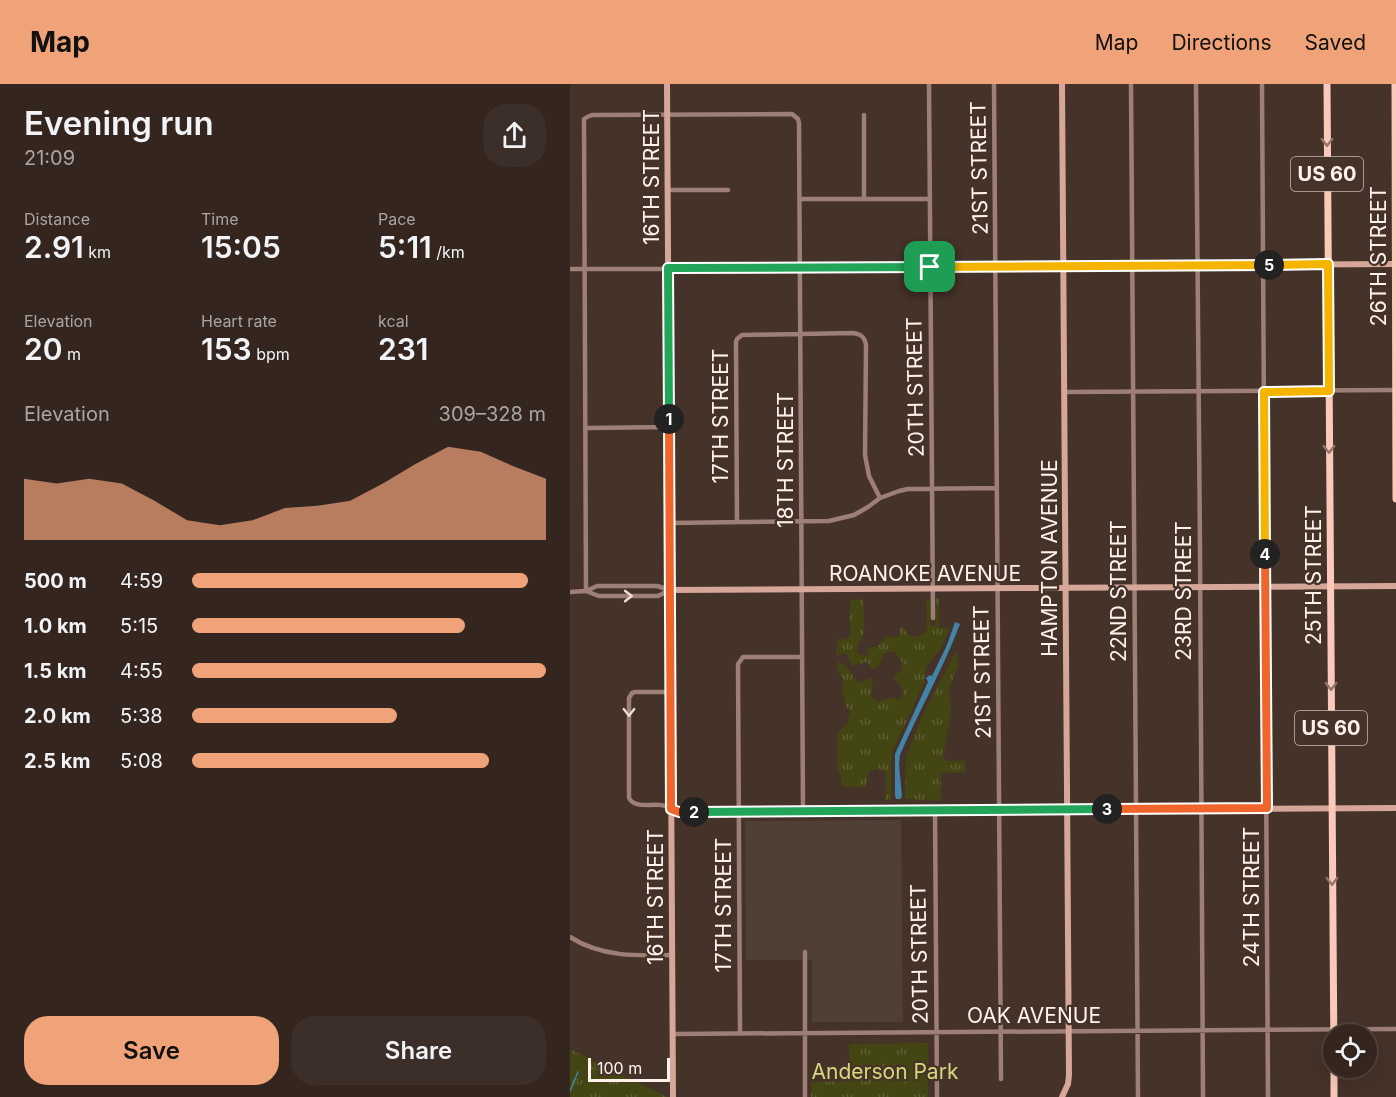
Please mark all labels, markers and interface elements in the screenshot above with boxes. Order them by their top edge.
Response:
text: Map [30,25,90,59]
text: Map [1095,30,1138,55]
text: Directions [1171,30,1272,55]
text: Saved [1305,30,1366,55]
street label: 21ST STREET [965,101,993,235]
text: Evening run [24,103,214,143]
button: share [483,104,546,167]
street label: 16TH STREET [639,109,664,245]
one-way arrow [1321,138,1333,147]
text: 21:09 [24,146,75,170]
road number: US 60 [1291,157,1363,191]
street label: 26TH STREET [1366,186,1391,326]
text: Distance [24,209,90,229]
text: Time [201,209,239,229]
text: Pace [378,209,416,229]
text: 2.91 [24,229,84,265]
text: 15:05 [201,229,281,265]
text: 5:11 [378,229,432,265]
pin [904,241,955,292]
text: km [84,242,111,262]
text: /km [432,242,465,262]
icon: arrive [913,250,946,283]
pin: 5 [1254,250,1284,280]
text: 5 [1264,255,1274,275]
text: Elevation [24,311,93,331]
text: Heart rate [201,311,277,331]
text: kcal [378,311,409,331]
street label: 20TH STREET [901,317,929,457]
text: 20 [24,331,62,367]
text: 153 [201,331,252,367]
text: 231 [378,331,428,367]
text: m [62,344,81,364]
text: bpm [252,344,290,364]
street label: 17TH STREET [708,349,733,483]
street label: 18TH STREET [773,392,798,528]
text: Elevation [24,402,110,426]
text: 309–328 m [439,402,546,426]
pin: 1 [654,404,684,434]
text: 1 [666,409,672,429]
one-way arrow [1323,445,1335,454]
street label: HAMPTON AVENUE [1037,459,1062,657]
street label: 25TH STREET [1301,505,1326,645]
street label: 22ND STREET [1106,520,1131,662]
street label: 23RD STREET [1171,521,1196,661]
pin: 4 [1250,539,1280,569]
text: 4 [1260,544,1270,564]
street label: ROANOKE AVENUE [829,561,1021,586]
text: 500 m [24,569,87,593]
text: 4:59 [120,569,163,593]
one-way arrow [624,590,633,602]
street label: 21ST STREET [968,605,996,739]
text: 1.0 km [24,614,87,638]
text: 5:15 [120,614,158,638]
text: 1.5 km [24,659,87,683]
text: 4:55 [120,659,163,683]
one-way arrow [1325,682,1337,691]
text: 2.0 km [24,704,91,728]
text: 5:38 [120,704,163,728]
one-way arrow [623,708,635,717]
road number: US 60 [1295,711,1367,745]
text: 2.5 km [24,749,91,773]
text: 5:08 [120,749,163,773]
pin: 3 [1092,794,1122,824]
pin: 2 [679,797,709,827]
text: 3 [1102,799,1112,819]
text: 2 [689,802,699,822]
street label: 24TH STREET [1239,827,1264,967]
street label: 16TH STREET [643,829,668,965]
street label: 17TH STREET [711,838,736,972]
one-way arrow [1326,877,1338,886]
street label: 20TH STREET [905,884,933,1024]
street label: OAK AVENUE [967,1003,1101,1028]
button: Save [24,1016,279,1085]
button: Share [291,1016,546,1085]
map controls [1323,1024,1377,1078]
button: locate [1323,1024,1377,1078]
scale bar [588,1055,670,1082]
text: 100 m [597,1058,642,1078]
park label: Anderson Park [812,1059,959,1084]

